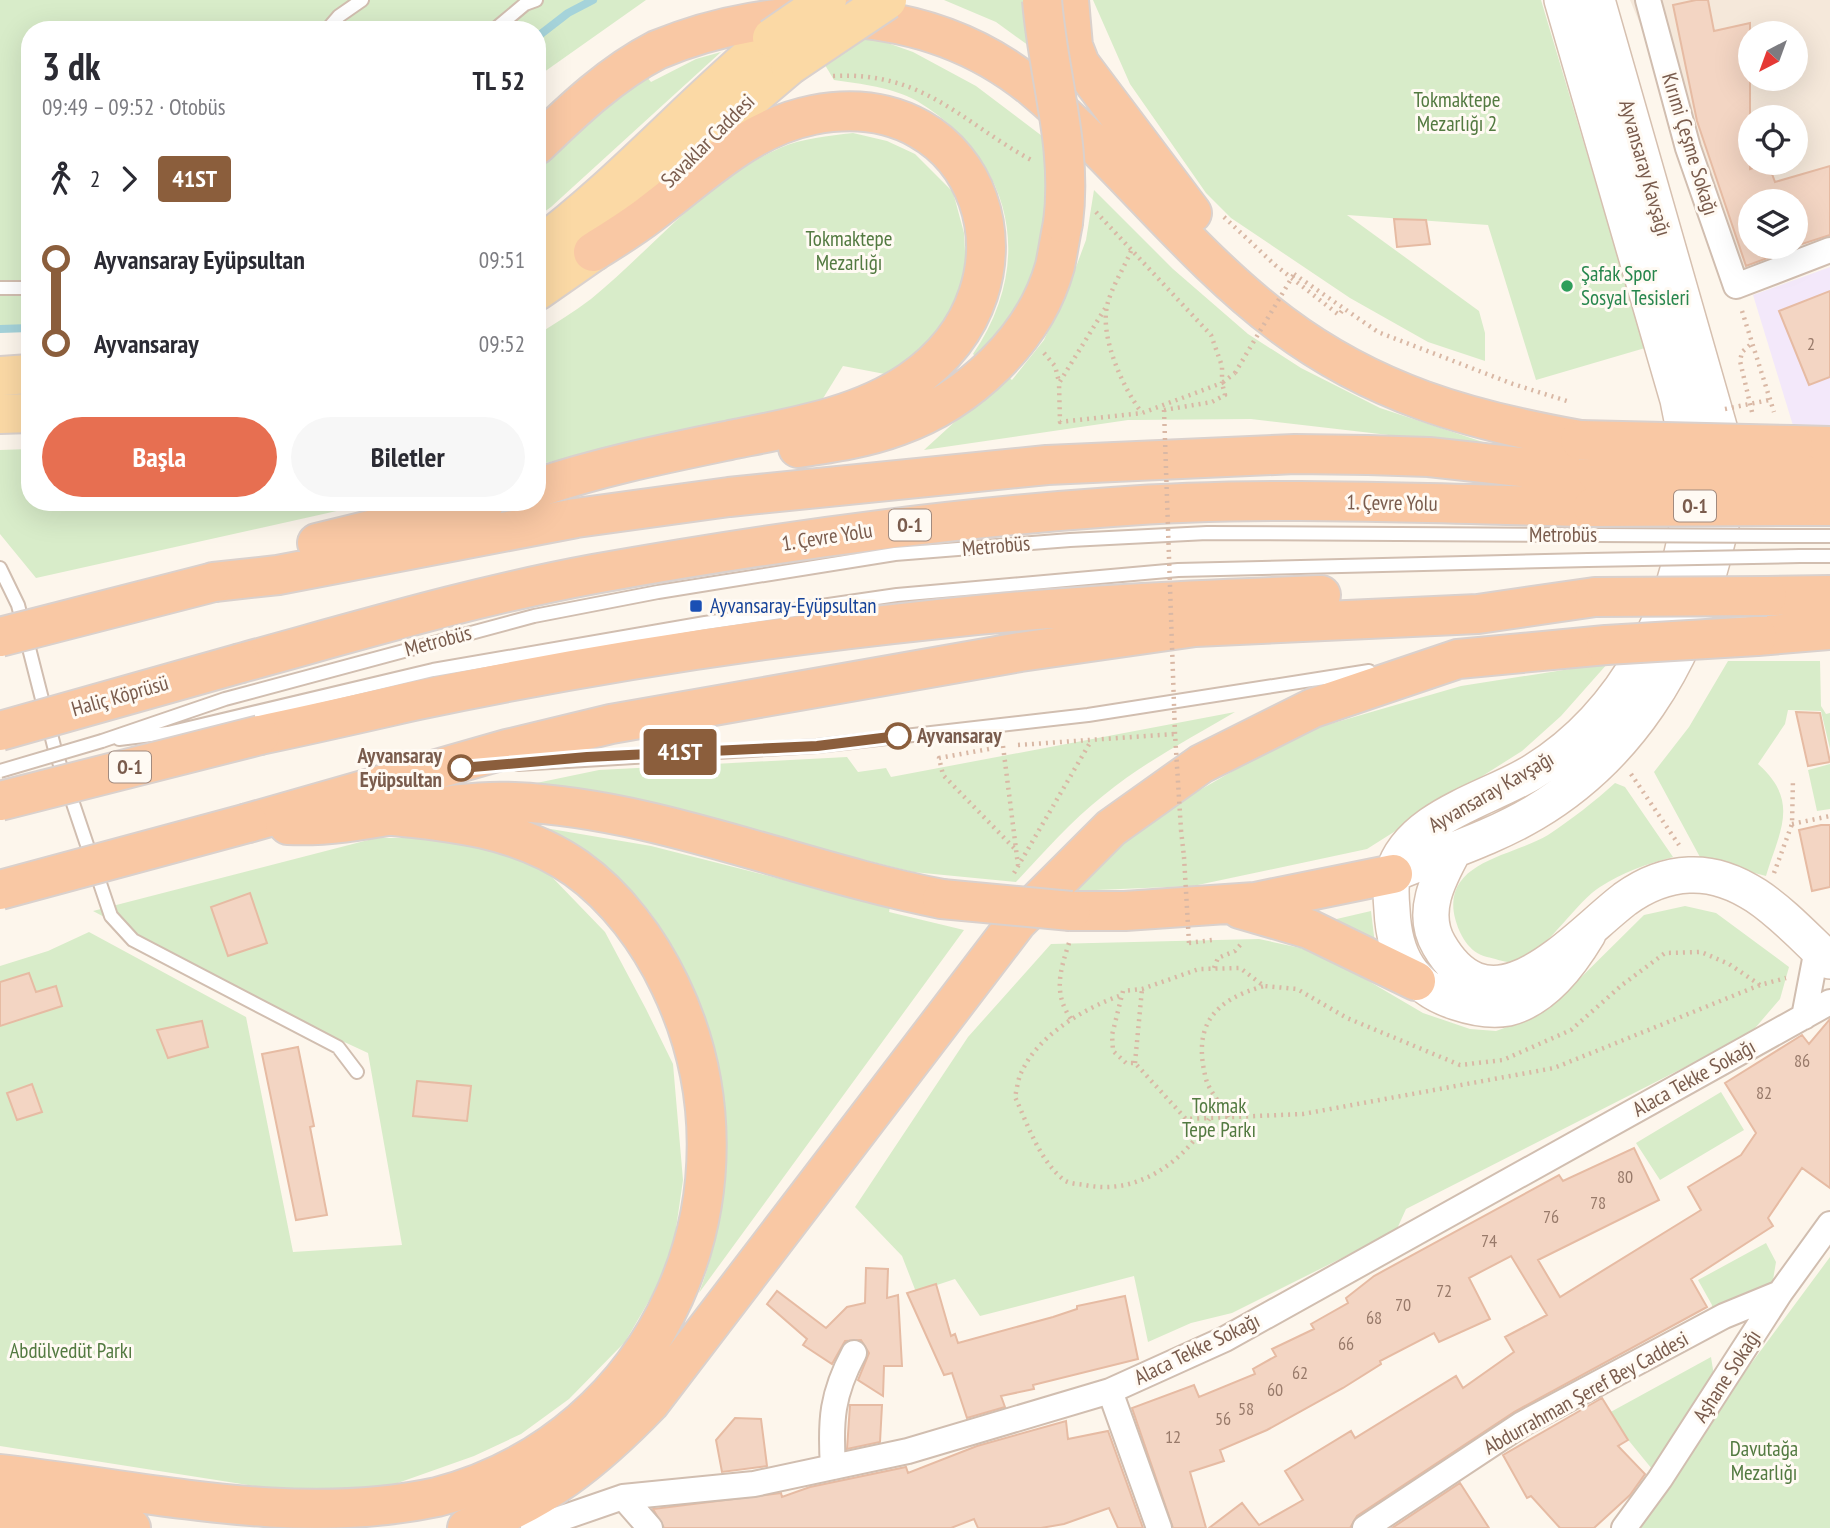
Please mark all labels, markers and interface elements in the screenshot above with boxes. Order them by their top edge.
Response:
north arrow [1738,21,1808,91]
map controls [1738,21,1808,259]
text: 3 dk [42,41,101,90]
text: TL 52 [473,64,525,97]
street label: Kırımi Çeşme Sokağı [1656,69,1725,218]
park label: Tokmaktepe Mezarlığı 2 [1414,86,1500,137]
street label: Savaklar Caddesi [655,88,760,193]
text: 09:49 – 09:52 · Otobüs [42,92,226,121]
street label: Ayvansaray Kavşağı [1613,97,1678,239]
button: locate [1738,105,1808,175]
icon: walk [42,160,80,198]
icon: forward [110,160,148,198]
text: 41ST [172,163,217,194]
text: 2 [90,164,100,193]
button: layers [1738,189,1808,259]
park label: Tokmaktepe Mezarlığı [806,225,892,276]
text: Ayvansaray Eyüpsultan [94,243,305,276]
text: 09:51 [479,245,525,274]
place label: Şafak Spor Sosyal Tesisleri [1581,260,1690,311]
marker: Şafak Spor Sosyal Tesisleri [1559,278,1575,294]
text: Ayvansaray [94,327,199,360]
text: 09:52 [479,329,525,358]
house number: 2 [1807,332,1815,355]
button: Başla [42,417,277,497]
button: Biletler [291,417,525,497]
street label: 1. Çevre Yolu [1346,488,1438,517]
road number: O-1 [1674,491,1716,522]
road number: O-1 [889,510,931,540]
street label: 1. Çevre Yolu [780,516,874,557]
street label: Metrobüs [1529,521,1597,548]
street label: Metrobüs [961,529,1031,562]
place label: Ayvansaray-Eyüpsultan [710,592,877,619]
marker: Ayvansaray-Eyüpsultan [688,598,704,614]
street label: Metrobüs [402,619,474,662]
street label: Haliç Köprüsü [68,669,171,722]
place label: Ayvansaray [916,722,1002,749]
marker: Ayvansaray [885,723,911,749]
line badge: 41ST [631,729,729,775]
text: 41ST [658,736,702,767]
place label: Ayvansaray Eyüpsultan [356,742,443,793]
street label: Ayvansaray Kavşağı [1423,745,1558,838]
road number: O-1 [109,752,151,782]
marker: Ayvansaray Eyüpsultan [448,755,474,781]
street label: Alaca Tekke Sokağı [1628,1033,1760,1122]
house number: 86 [1794,1049,1810,1072]
house number: 82 [1756,1081,1772,1104]
park label: Tokmak Tepe Parkı [1182,1092,1256,1143]
house number: 80 [1617,1165,1633,1188]
house number: 78 [1590,1191,1606,1214]
house number: 76 [1543,1205,1559,1228]
house number: 74 [1481,1229,1497,1252]
house number: 72 [1436,1279,1452,1302]
house number: 70 [1395,1293,1411,1316]
house number: 68 [1366,1306,1382,1329]
street label: Alaca Tekke Sokağı [1130,1307,1264,1391]
street label: Aşhane Sokağı [1687,1324,1767,1427]
street label: Abdurrahman Şeref Bey Caddesi [1479,1325,1693,1460]
house number: 66 [1338,1332,1354,1355]
park label: Abdülvedüt Parkı [9,1337,133,1364]
house number: 62 [1292,1361,1308,1384]
house number: 60 [1267,1378,1283,1401]
house number: 58 [1238,1397,1254,1420]
house number: 56 [1215,1407,1231,1430]
house number: 12 [1165,1425,1181,1448]
park label: Davutağa Mezarlığı [1730,1435,1798,1486]

